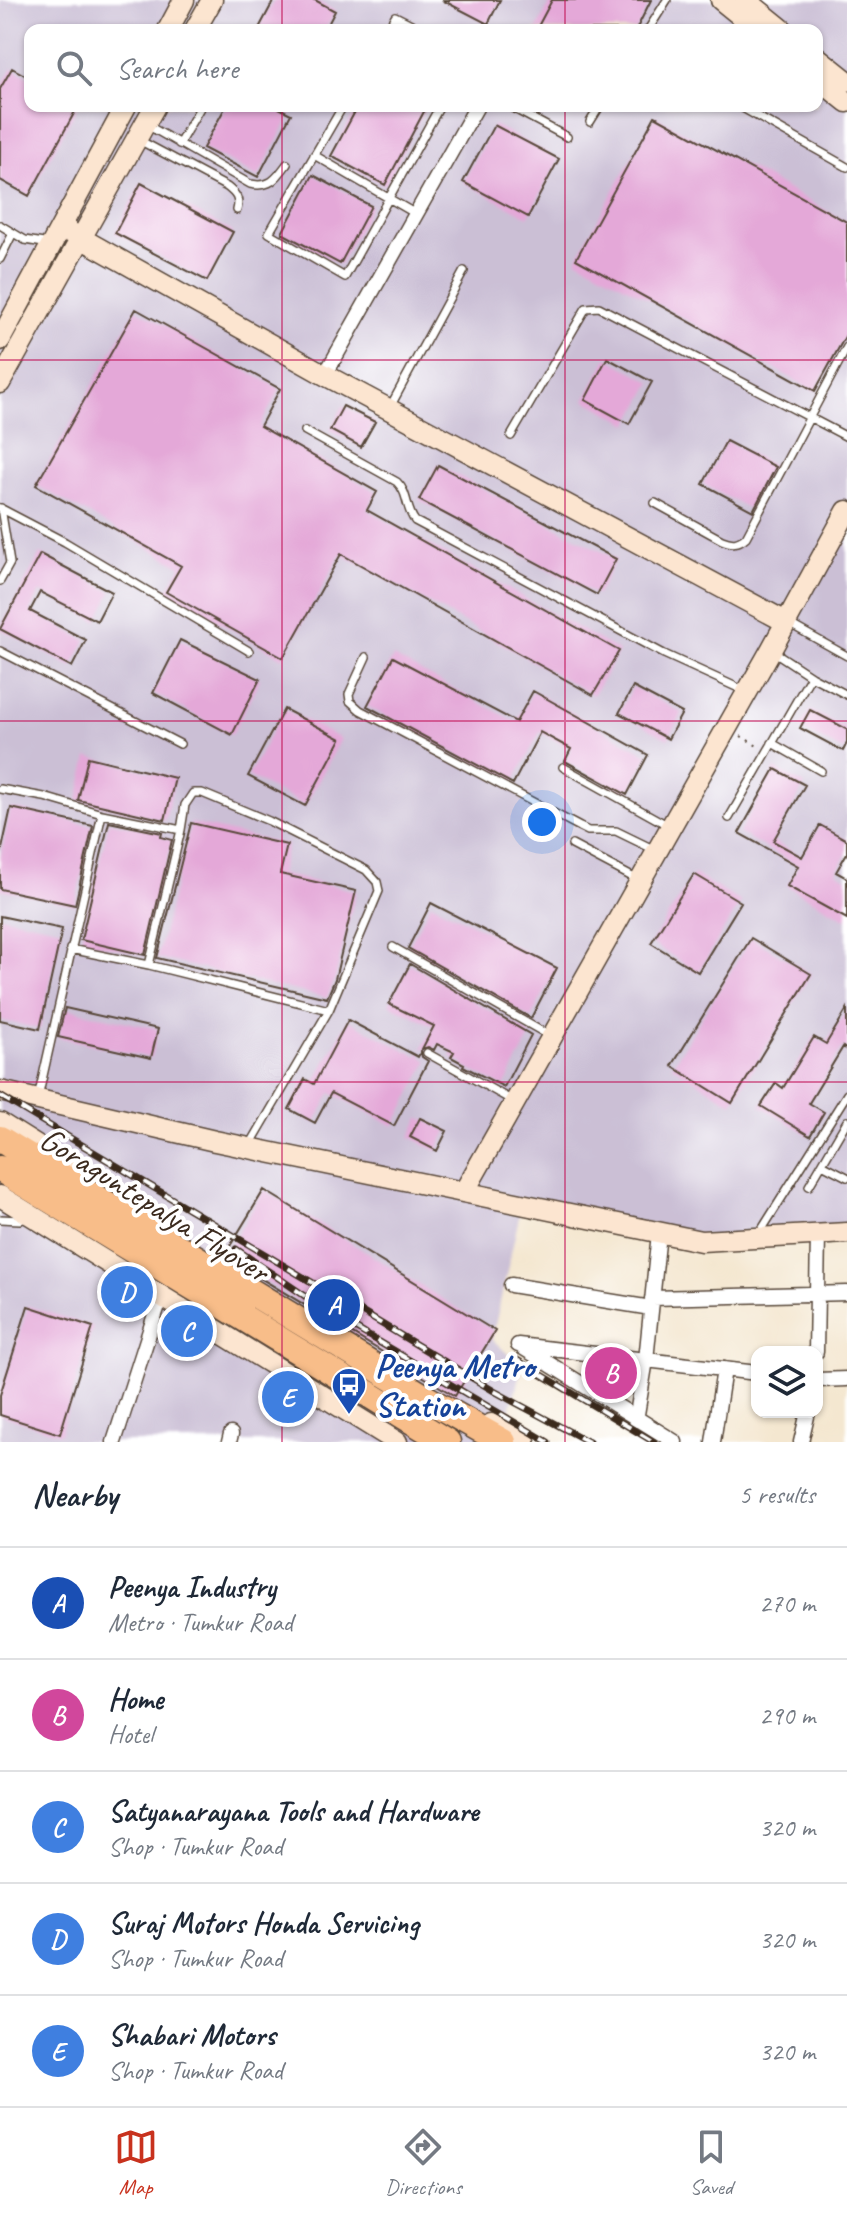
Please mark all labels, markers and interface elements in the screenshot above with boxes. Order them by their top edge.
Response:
search box [24,24,823,112]
icon: search [52,46,96,90]
text: Search here [116,49,238,87]
your location [522,802,562,842]
street label: Goraguntepalya Flyover [32,1117,280,1294]
pin: D [101,1262,153,1322]
pin: A [308,1275,360,1335]
pin: C [161,1301,213,1361]
pin: B [585,1343,637,1403]
place label: Peenya Metro Station [375,1344,538,1426]
map controls [751,1346,823,1418]
button: layers [751,1346,823,1418]
bus stop icon: Peenya Metro Station [330,1366,368,1416]
pin: E [262,1367,314,1427]
text: Nearby [32,1473,118,1516]
text: 5 results [739,1478,815,1511]
text: Peenya Industry [108,1568,276,1606]
text: A [51,1587,65,1620]
text: 270 m [759,1587,815,1620]
text: Metro · Tumkur Road [108,1606,293,1639]
text: Home [108,1680,163,1718]
text: B [51,1699,65,1732]
text: 290 m [759,1699,815,1732]
text: Hotel [108,1718,153,1751]
text: Satyanarayana Tools and Hardware [108,1792,479,1830]
text: C [52,1811,64,1844]
text: 320 m [759,1811,815,1844]
text: Shop · Tumkur Road [108,1830,283,1863]
text: Suraj Motors Honda Servicing [108,1904,419,1942]
text: D [50,1923,66,1956]
text: 320 m [759,1923,815,1956]
text: Shop · Tumkur Road [108,1942,283,1975]
text: Shabari Motors [108,2016,275,2054]
text: E [51,2035,65,2068]
text: 320 m [759,2035,815,2068]
text: Shop · Tumkur Road [108,2054,283,2087]
tab: Map [114,2125,158,2201]
tab: Directions [385,2125,462,2201]
tab: Saved [689,2125,733,2201]

